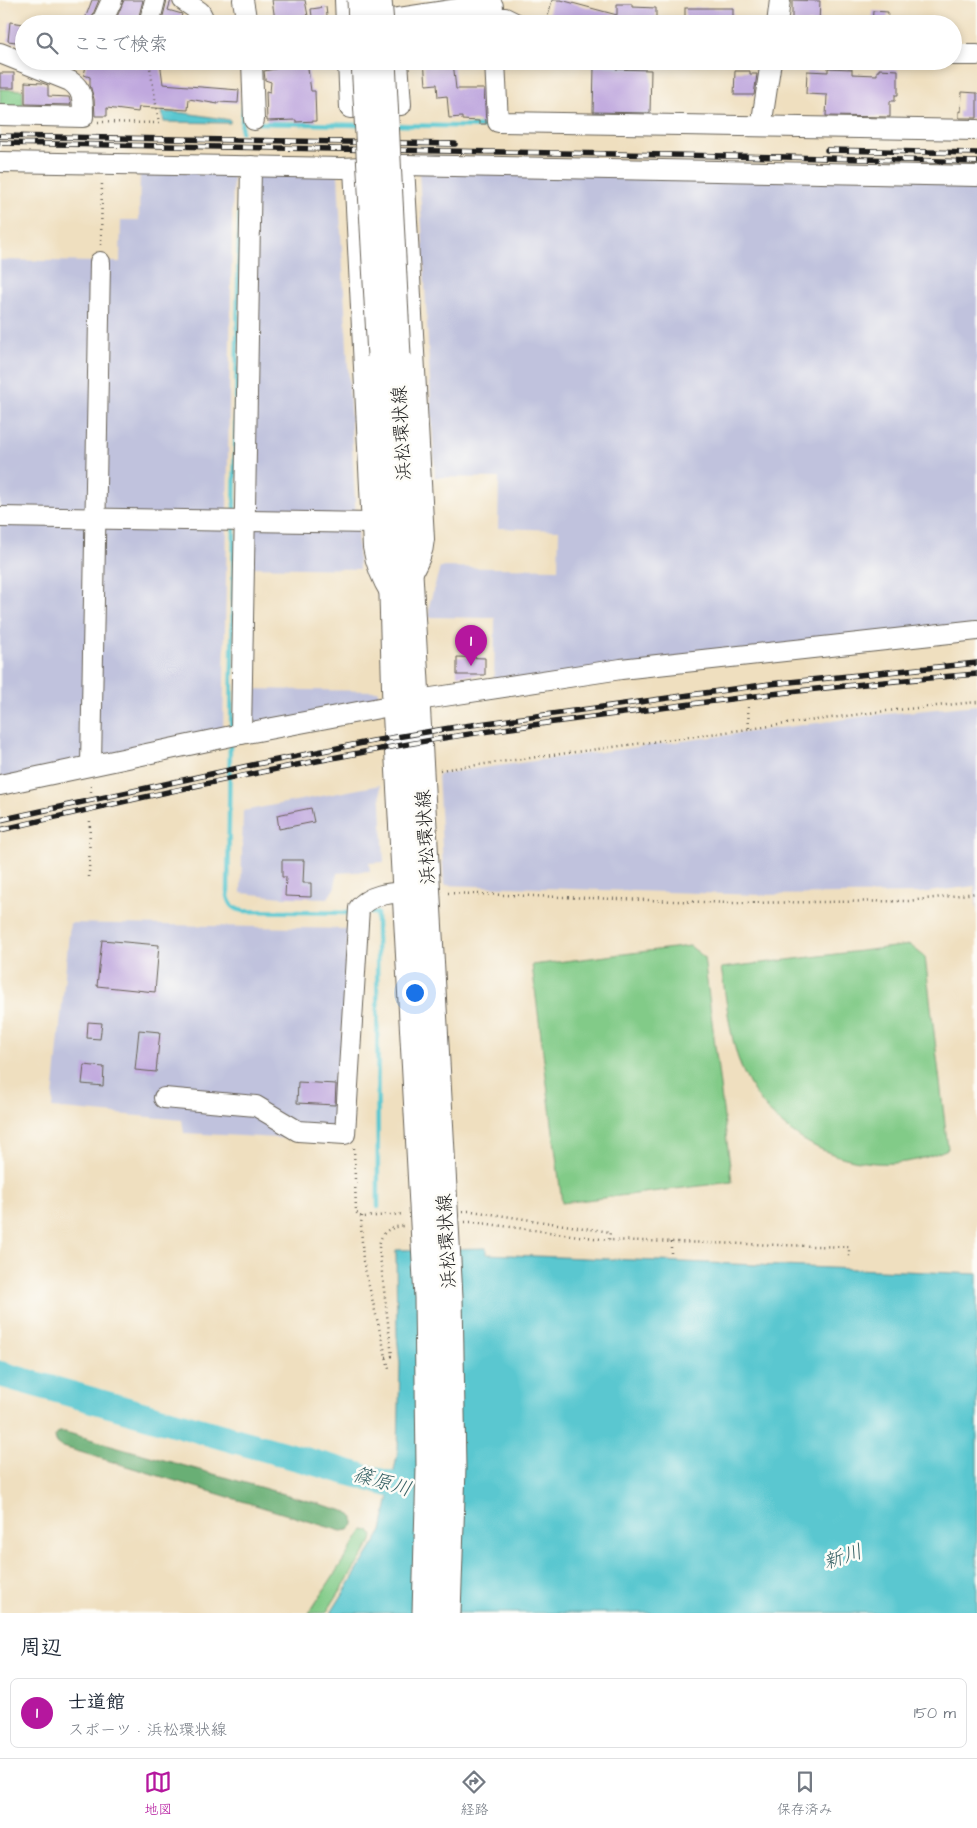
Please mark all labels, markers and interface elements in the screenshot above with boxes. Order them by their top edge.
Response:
search box [15,15,962,70]
icon: search [33,29,61,57]
text: ここで検索 [73,31,168,58]
street label: 浜松環状線 [386,385,418,481]
pin: 1 [455,625,487,666]
street label: 浜松環状線 [410,789,442,885]
your location [402,980,428,1006]
street label: 浜松環状線 [431,1193,463,1289]
water label: 篠原川 [349,1460,415,1504]
water label: 新川 [820,1538,866,1576]
text: 周辺 [20,1633,62,1662]
text: 士道館 [68,1689,125,1716]
text: 1 [36,1702,38,1724]
text: 150 m [914,1702,956,1724]
text: スポーツ · 浜松環状線 [68,1719,227,1741]
tab: 地図 [144,1768,172,1820]
tab: 経路 [460,1768,488,1820]
tab: 保存済み [777,1768,833,1820]

